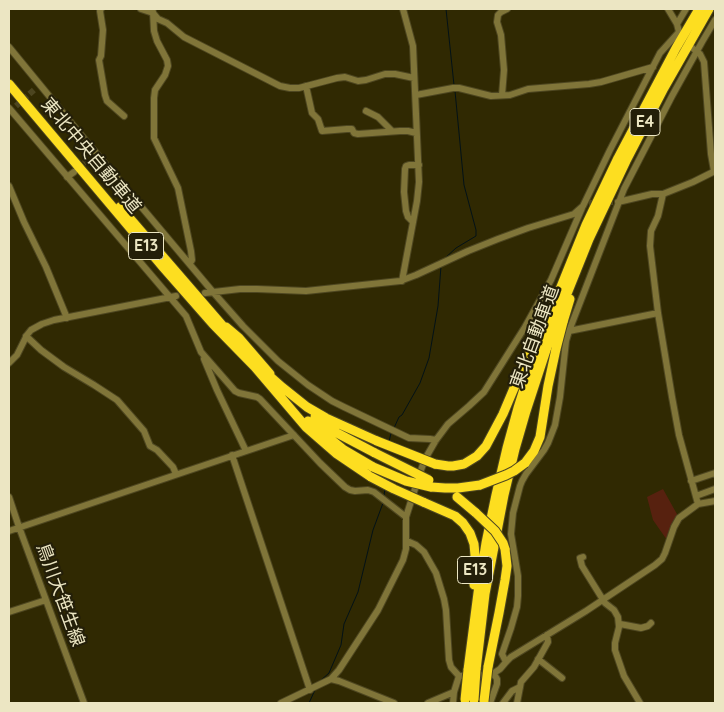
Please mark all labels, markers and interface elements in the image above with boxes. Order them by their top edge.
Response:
street label: 東北中央自動車道 [36,94,146,218]
road number: E4 [630,108,660,136]
road number: E13 [128,232,164,260]
street label: 東北自動車道 [506,283,564,391]
street label: 鳥川大笹生線 [31,541,89,649]
road number: E13 [458,556,492,584]

